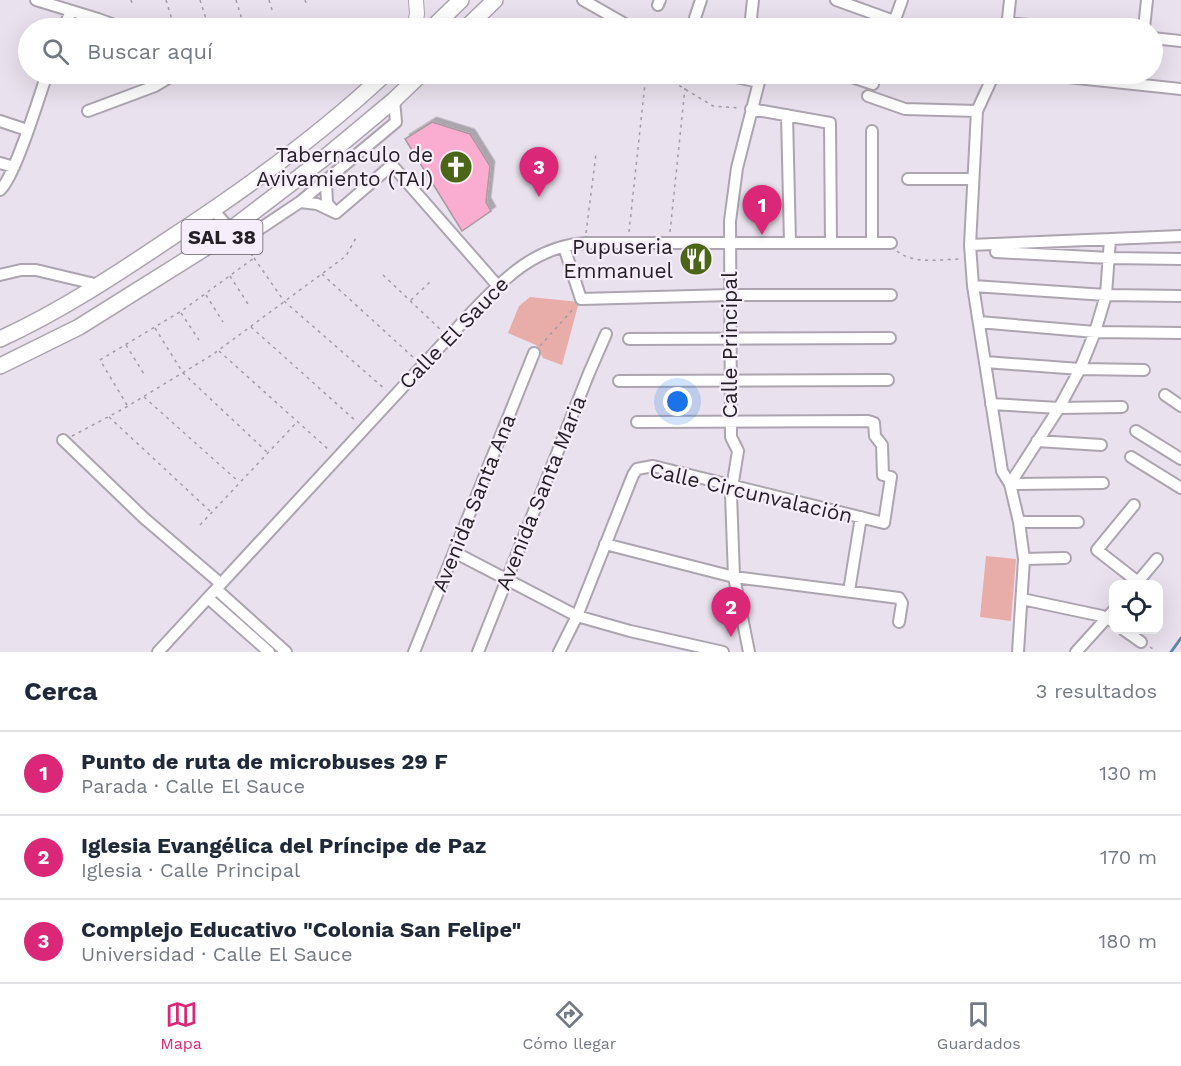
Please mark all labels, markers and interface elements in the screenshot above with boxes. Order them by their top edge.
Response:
search box [18,18,1163,84]
icon: search [39,35,72,68]
text: Buscar aquí [87,39,213,64]
place label: Tabernaculo de Avivamiento (TAI) [256,142,433,191]
pin: 3 [520,148,558,197]
church icon: Tabernaculo de Avivamiento (TAI) [438,149,474,185]
pin: 1 [742,186,782,235]
road number: SAL 38 [182,220,262,254]
place label: Pupuseria Emmanuel [563,234,674,283]
restaurant icon: Pupuseria Emmanuel [678,241,714,277]
street label: Calle El Sauce [394,271,514,394]
street label: Calle Principal [717,271,742,419]
your location [663,387,692,416]
street label: Avenida Santa Maria [490,392,591,594]
street label: Avenida Santa Ana [426,410,521,595]
street label: Calle Circunvalación [647,457,855,528]
map controls [1109,580,1163,634]
button: locate [1109,580,1163,634]
pin: 2 [712,588,750,637]
text: Cerca [24,676,98,706]
text: 3 resultados [1036,679,1157,703]
text: Punto de ruta de microbuses 29 F [81,749,448,774]
text: 1 [39,761,48,785]
text: 130 m [1099,761,1157,785]
text: Parada · Calle El Sauce [81,774,305,798]
text: Iglesia Evangélica del Príncipe de Paz [81,833,486,858]
text: 2 [38,845,49,869]
text: 170 m [1100,845,1157,869]
text: Iglesia · Calle Principal [81,858,300,882]
text: Complejo Educativo "Colonia San Felipe" [81,917,521,942]
text: 3 [38,929,49,953]
text: 180 m [1099,929,1157,953]
text: Universidad · Calle El Sauce [81,942,353,966]
tab: Mapa [160,998,202,1053]
tab: Cómo llegar [522,998,616,1053]
tab: Guardados [937,998,1021,1053]

